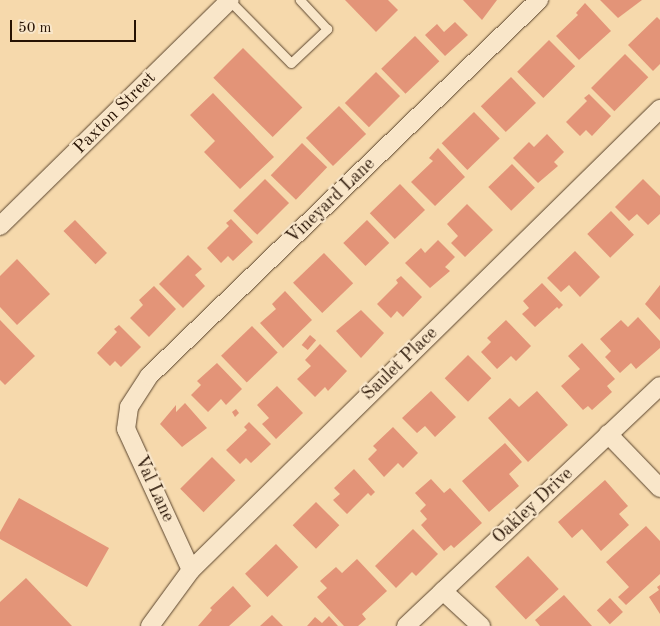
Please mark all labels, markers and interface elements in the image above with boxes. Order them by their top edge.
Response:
scale bar [12,10,139,42]
text: 50 m [18,21,52,36]
street label: Paxton Street [69,67,161,159]
street label: Vineyard Lane [282,153,380,249]
street label: Saulet Place [358,323,442,405]
street label: Val Lane [129,453,179,525]
street label: Oakley Drive [488,463,578,549]

